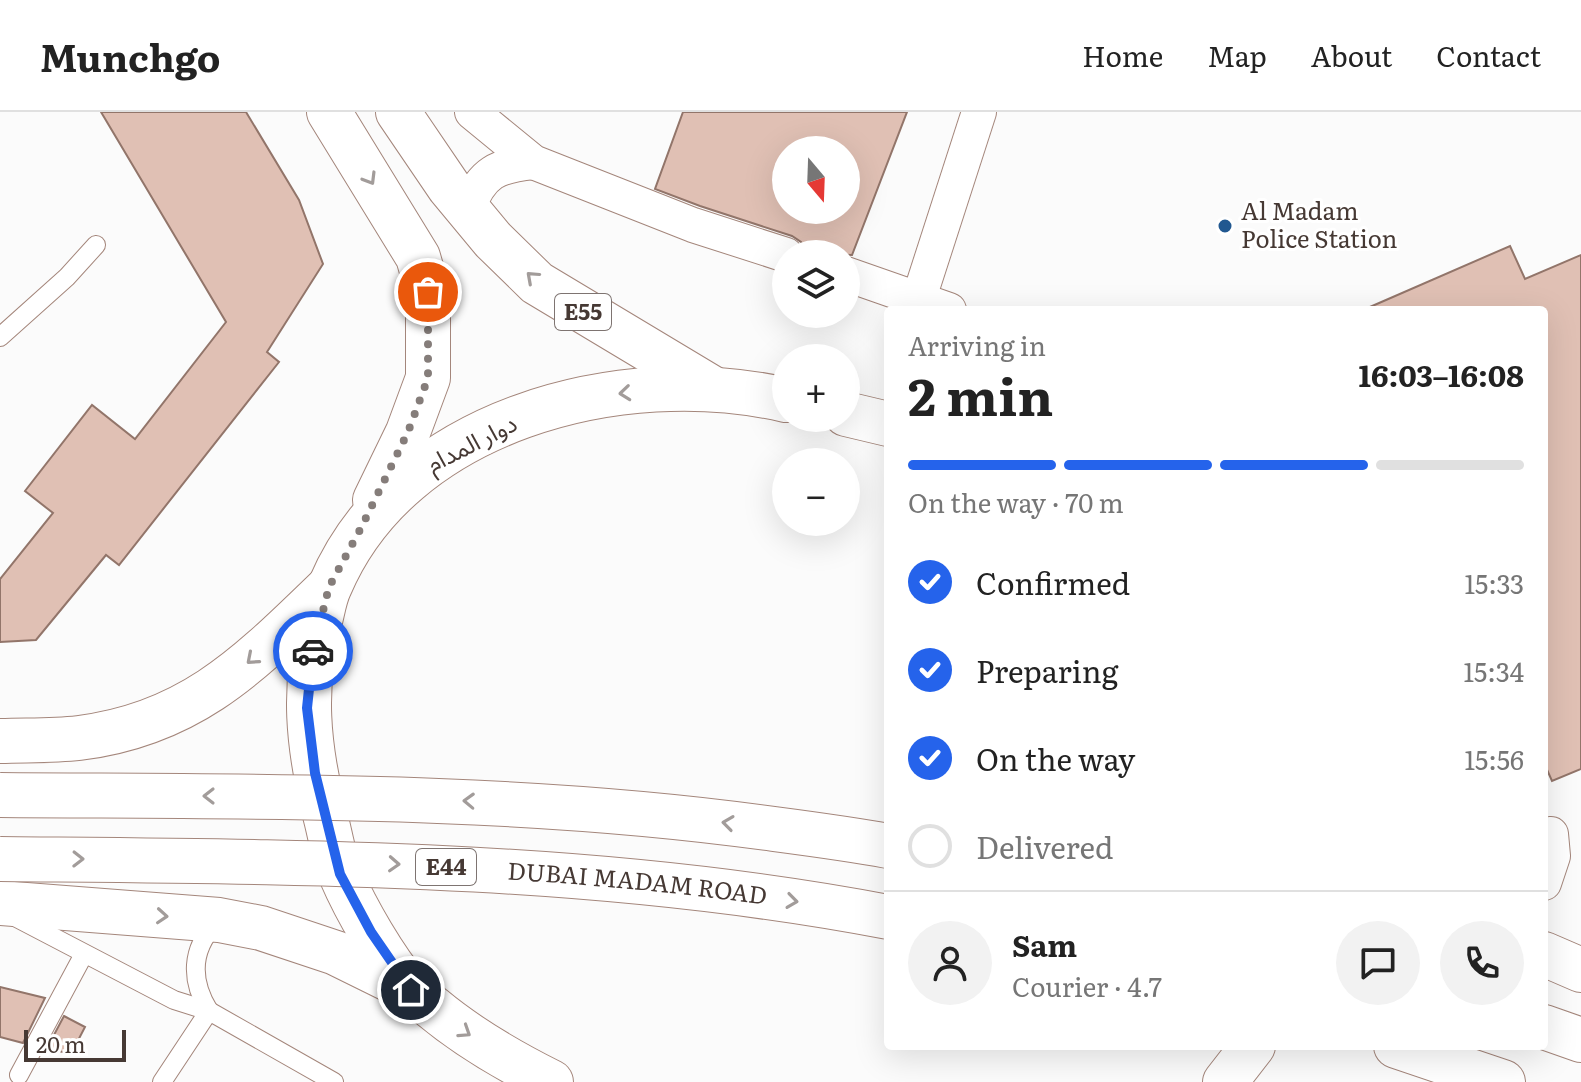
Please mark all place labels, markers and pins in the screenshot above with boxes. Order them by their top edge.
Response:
place label: Al Madam Police Station [1241,192,1398,255]
marker: Al Madam Police Station [1216,217,1234,235]
pin [394,258,462,326]
pin [377,956,445,1024]

